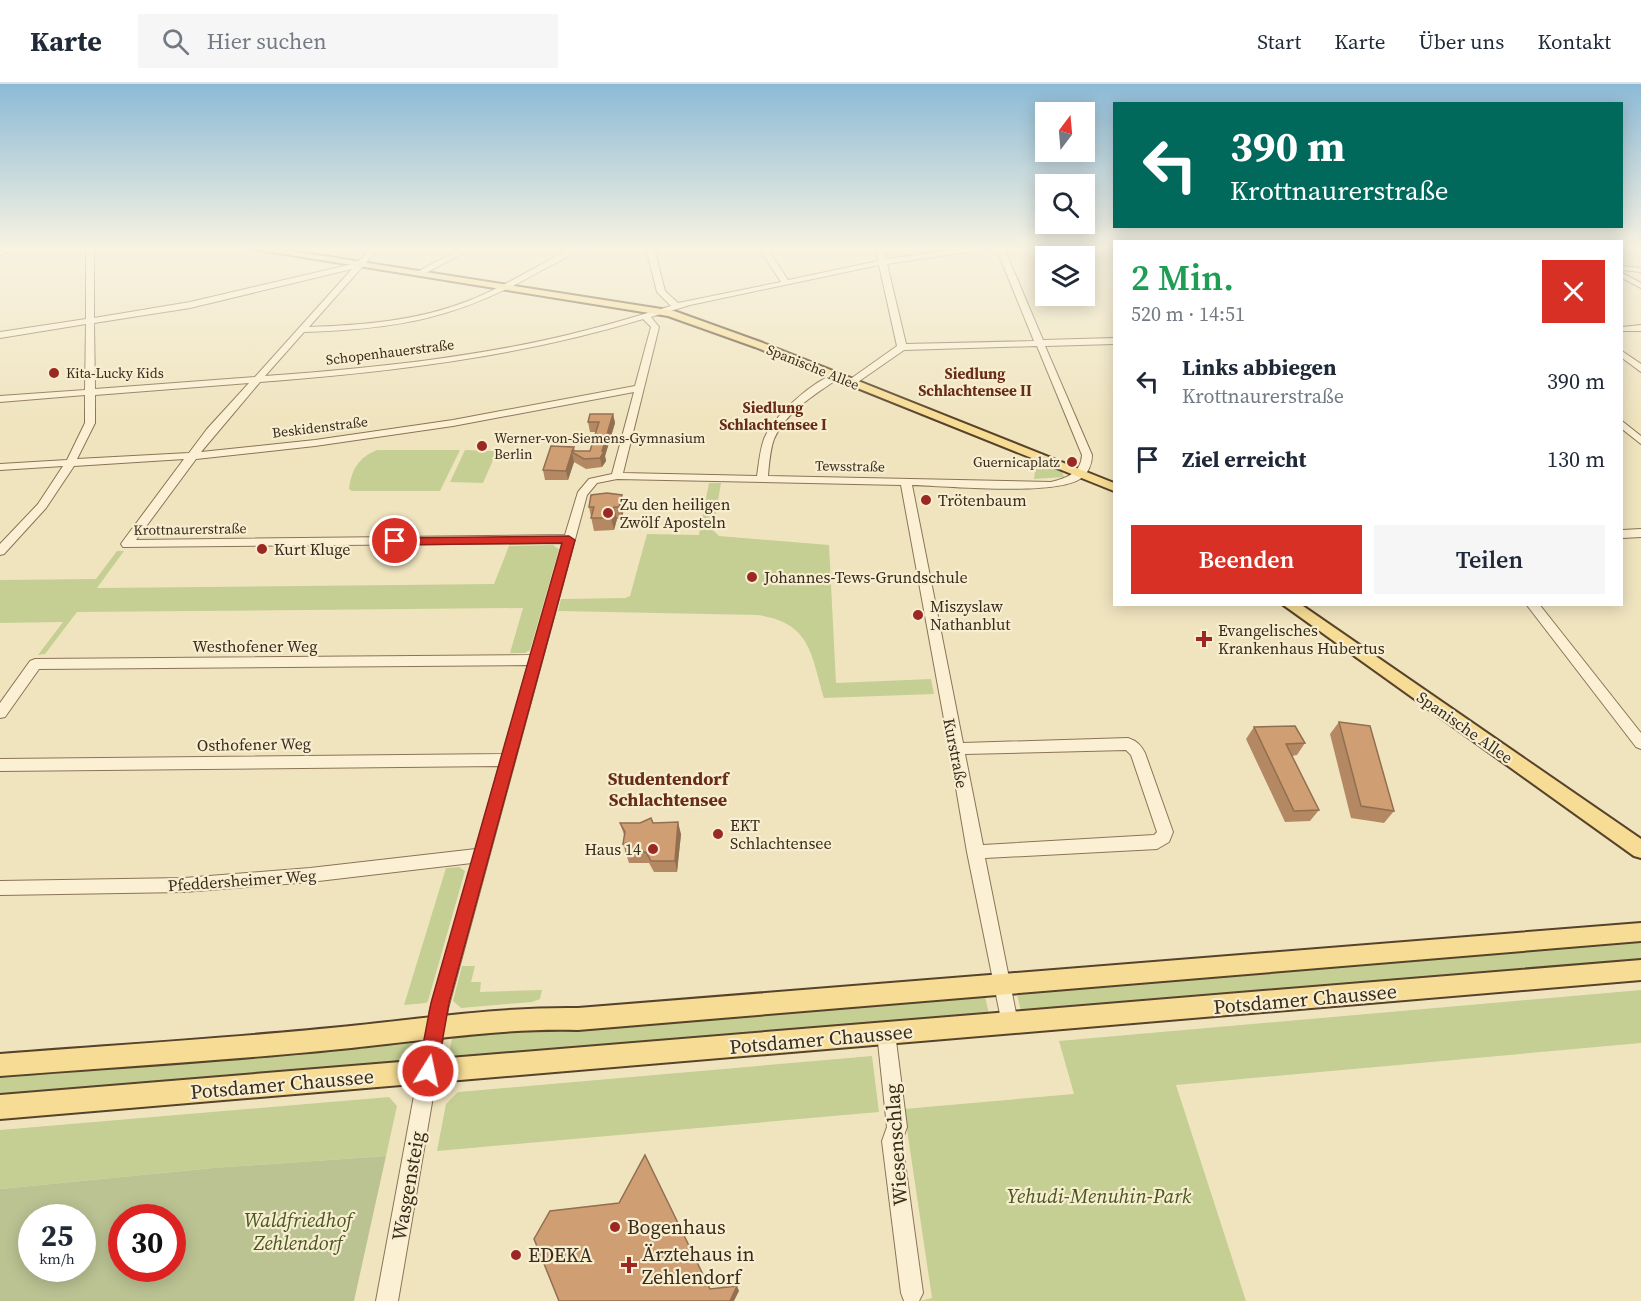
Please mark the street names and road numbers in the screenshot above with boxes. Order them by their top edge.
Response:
street label: Schopenhauerstraße [325,334,455,370]
street label: Spanische Allee [764,339,862,395]
street label: Beskidenstraße [271,411,369,443]
street label: Tewsstraße [815,455,885,477]
street label: Krottnaurerstraße [133,518,247,540]
street label: Westhofener Weg [192,635,318,657]
street label: Spanische Allee [1413,686,1517,768]
street label: Kurstraße [938,716,974,790]
street label: Osthofener Weg [197,732,311,756]
street label: Pfeddersheimer Weg [167,864,317,896]
street label: Potsdamer Chaussee [1212,977,1398,1021]
street label: Potsdamer Chaussee [728,1017,914,1061]
street label: Potsdamer Chaussee [189,1062,375,1106]
street label: Wiesenschlag [878,1083,914,1207]
street label: Wasgensteig [385,1129,431,1243]

